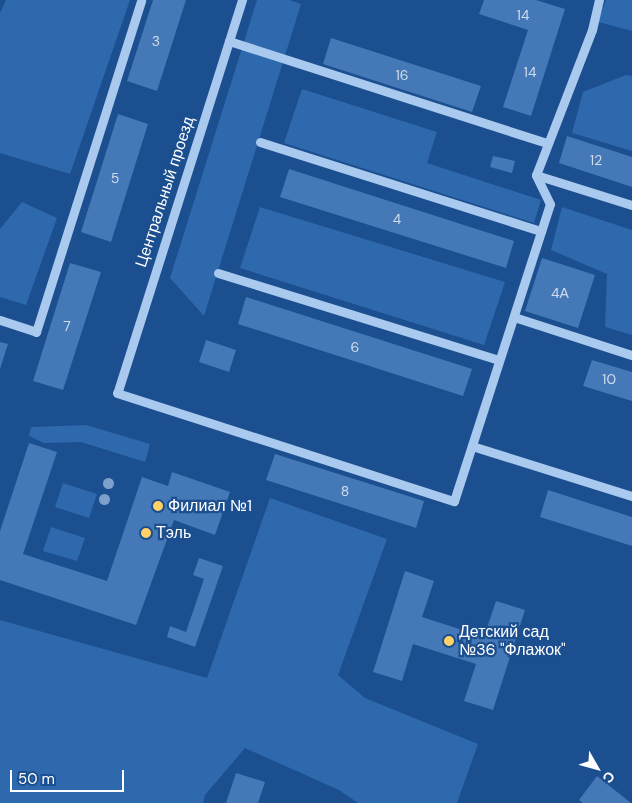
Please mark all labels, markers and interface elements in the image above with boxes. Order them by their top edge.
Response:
house number: 14 [517,7,529,23]
house number: 3 [152,33,160,49]
house number: 14 [524,64,536,80]
house number: 16 [395,67,409,83]
street label: Центральный проезд [132,114,198,270]
house number: 12 [590,152,602,168]
house number: 5 [111,170,119,186]
house number: 4 [393,211,401,227]
house number: 4А [551,285,569,301]
house number: 7 [63,318,71,334]
house number: 6 [351,339,359,355]
house number: 10 [602,371,616,387]
house number: 8 [341,483,349,499]
place label: Филиал №1 [168,496,252,516]
marker: Филиал №1 [152,500,164,512]
place label: Тэль [156,523,191,543]
marker: Тэль [140,527,152,539]
place label: Детский сад №36 "Флажок" [459,622,566,660]
marker: Детский сад №36 "Флажок" [443,635,455,647]
north arrow [572,743,622,793]
scale bar [12,760,126,792]
text: С [599,768,619,787]
text: 50 m [18,769,55,789]

